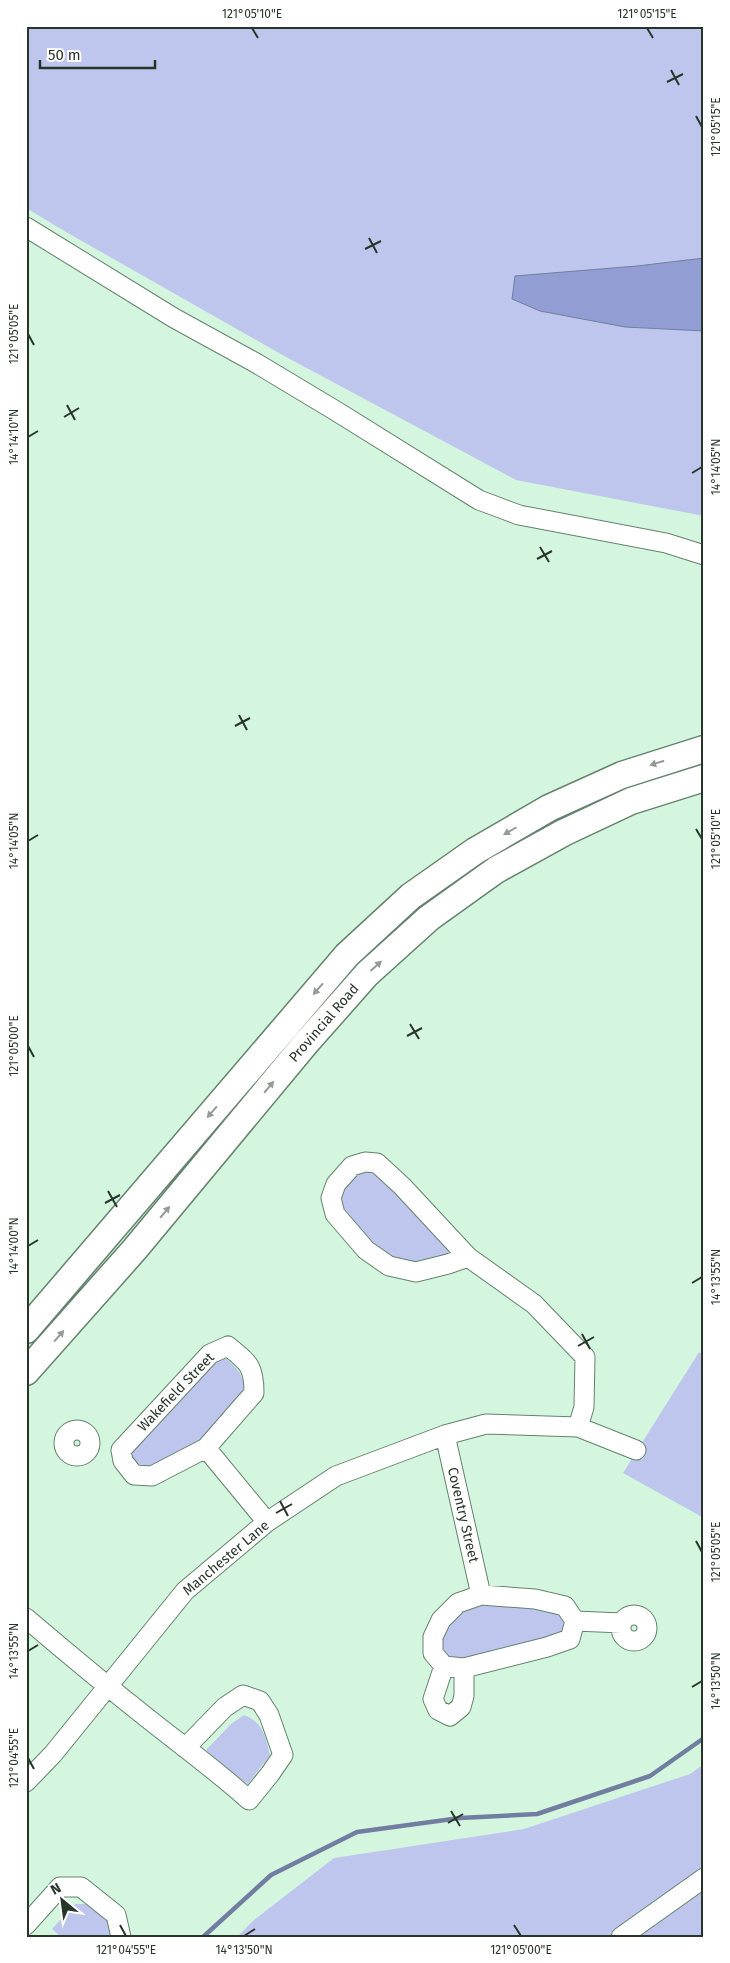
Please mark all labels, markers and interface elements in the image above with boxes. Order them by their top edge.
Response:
text: 121°05'10"E [222,7,282,21]
text: 121°05'15"E [617,7,677,21]
scale bar [40,38,155,70]
text: 50 m [48,46,81,64]
text: 121°05'15"E [709,97,723,157]
text: 121°05'05"E [7,304,21,364]
text: 14°14'10"N [7,409,21,465]
text: 14°14'05"N [709,439,723,495]
one-way arrow [649,760,664,768]
text: 121°05'10"E [709,809,723,869]
text: 14°14'05"N [7,813,21,869]
one-way arrow [503,826,516,835]
one-way arrow [370,960,382,972]
street label: Provincial Road [285,980,363,1066]
one-way arrow [313,983,324,995]
text: 121°05'00"E [7,1015,21,1077]
one-way arrow [263,1082,275,1094]
one-way arrow [207,1106,218,1118]
one-way arrow [159,1206,170,1219]
text: 14°14'00"N [7,1217,21,1275]
text: 14°13'55"N [709,1249,723,1305]
one-way arrow [54,1330,65,1343]
street label: Wakefield Street [134,1348,219,1435]
street label: Coventry Street [444,1466,482,1565]
street label: Manchester Lane [179,1517,273,1599]
text: 121°05'05"E [709,1522,723,1582]
text: 14°13'55"N [7,1623,21,1679]
text: 14°13'50"N [709,1652,723,1710]
text: 121°04'55"E [7,1728,21,1788]
north arrow [38,1876,88,1926]
text: N [48,1879,64,1899]
text: 121°04'55"E [96,1943,156,1957]
text: 14°13'50"N [215,1943,273,1957]
text: 121°05'00"E [490,1943,552,1957]

